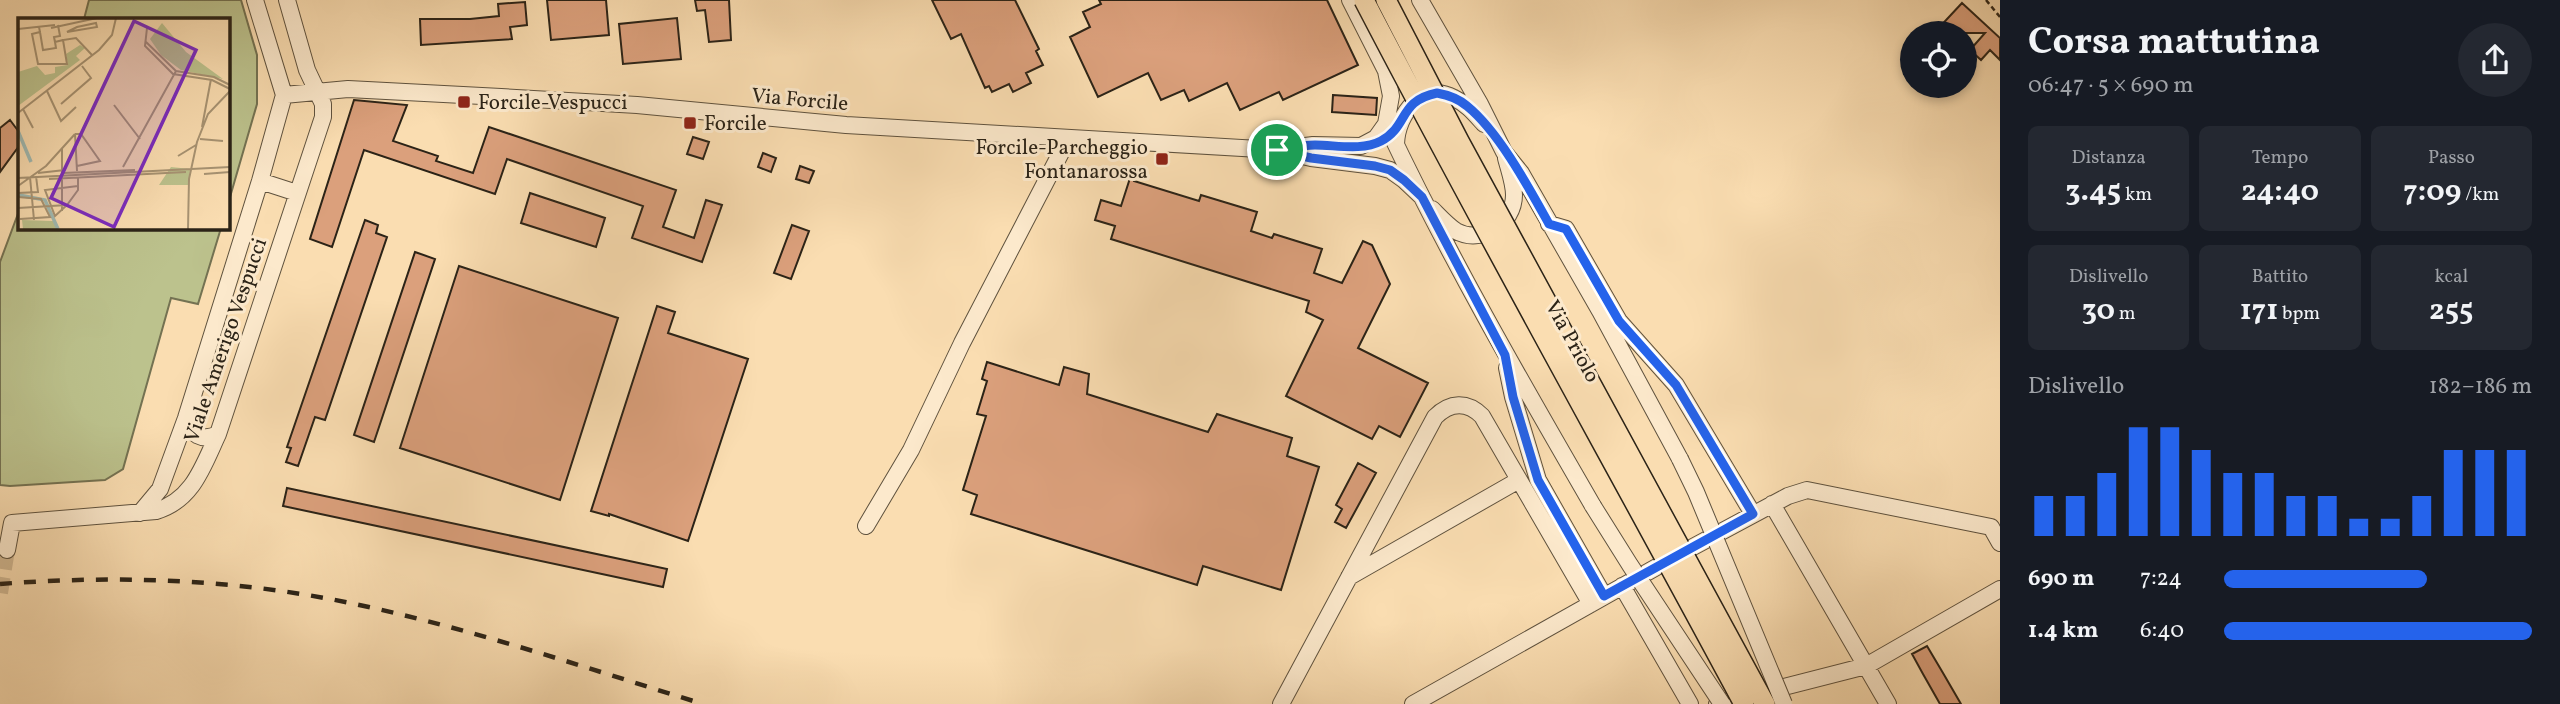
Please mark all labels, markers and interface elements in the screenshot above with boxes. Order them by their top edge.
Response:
text: Corsa mattutina [2028,17,2320,70]
inset map [18,18,229,229]
map controls [1900,21,1977,98]
button: locate [1900,21,1977,98]
button: share [2458,23,2532,97]
text: 06:47 · 5 × 690 m [2028,70,2194,102]
street label: Via Forcile [750,82,849,119]
place label: Forcile-Vespucci [478,89,627,118]
marker: Forcile-Vespucci [456,94,472,110]
place label: Forcile [704,110,767,139]
marker: Forcile [682,115,698,131]
pin [1247,120,1307,180]
icon: arrive [1258,131,1296,169]
place label: Forcile-Parcheggio Fontanarossa [975,134,1148,187]
text: Distanza [2072,145,2146,171]
text: Tempo [2252,145,2308,171]
text: Passo [2428,145,2475,171]
marker: Forcile-Parcheggio Fontanarossa [1154,151,1170,167]
text: 3.45 [2065,171,2121,213]
text: 24:40 [2241,171,2319,213]
text: 7:09 [2403,171,2461,213]
text: km [2121,182,2152,208]
text: /km [2461,182,2499,208]
street label: Viale Amerigo Vespucci [178,234,275,447]
text: Dislivello [2069,264,2148,290]
text: Battito [2252,264,2308,290]
text: kcal [2434,264,2468,290]
text: 30 [2082,290,2115,332]
text: 171 [2240,290,2278,332]
text: 255 [2429,290,2474,332]
street label: Via Priolo [1537,295,1606,388]
text: m [2115,301,2136,327]
text: bpm [2278,301,2320,327]
text: Dislivello [2028,371,2124,403]
text: 182–186 m [2429,371,2532,403]
text: 690 m [2028,563,2095,595]
text: 7:24 [2140,563,2182,595]
text: 1.4 km [2028,615,2099,647]
text: 6:40 [2140,615,2184,647]

